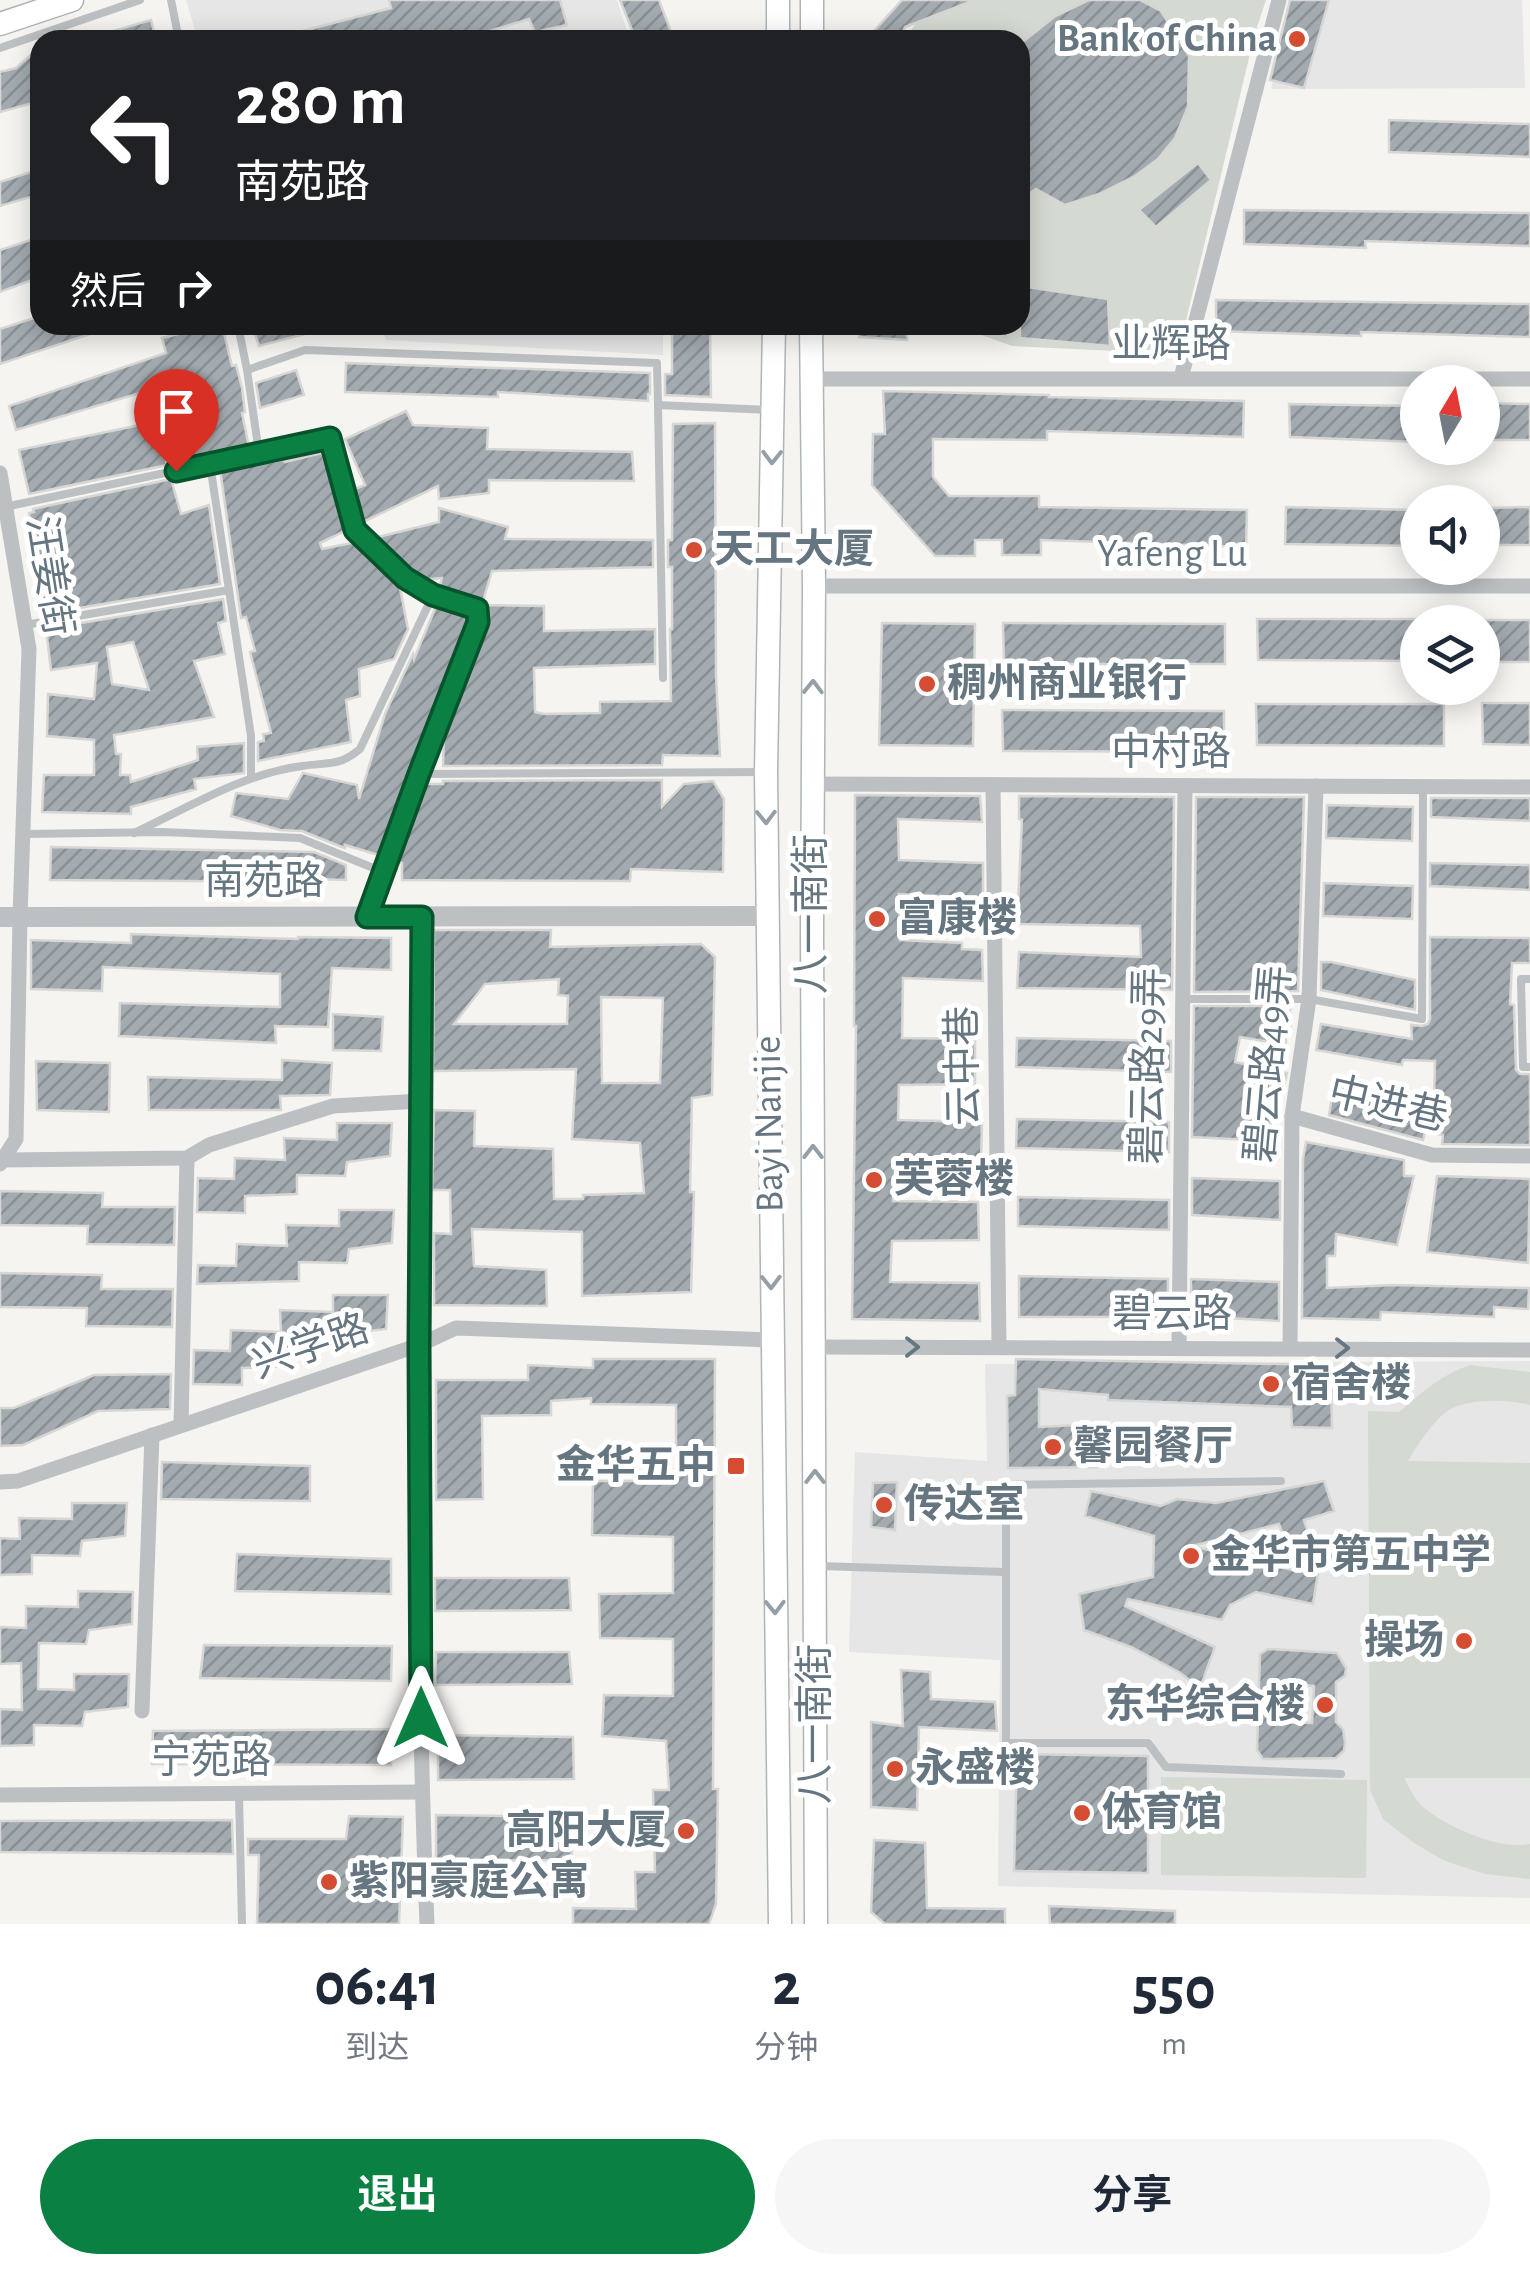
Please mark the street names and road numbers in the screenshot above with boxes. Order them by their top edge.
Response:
street label: 业辉路 [1111,323,1231,365]
street label: 汪姜街 [20,513,80,638]
street label: Yafeng Lu [1097,534,1247,574]
street label: 中村路 [1111,731,1231,773]
street label: 八一南街 [790,834,832,994]
street label: 南苑路 [204,860,324,902]
street label: 碧云路49弄 [1238,963,1298,1164]
street label: 碧云路29弄 [1125,967,1171,1165]
street label: 云中巷 [941,1006,985,1126]
street label: Bayi Nanjie [747,1035,791,1213]
street label: 中进巷 [1325,1070,1451,1138]
street label: 碧云路 [1112,1293,1232,1335]
street label: 兴学路 [247,1307,374,1385]
street label: 八一南街 [794,1644,836,1804]
street label: 宁苑路 [151,1739,271,1781]

